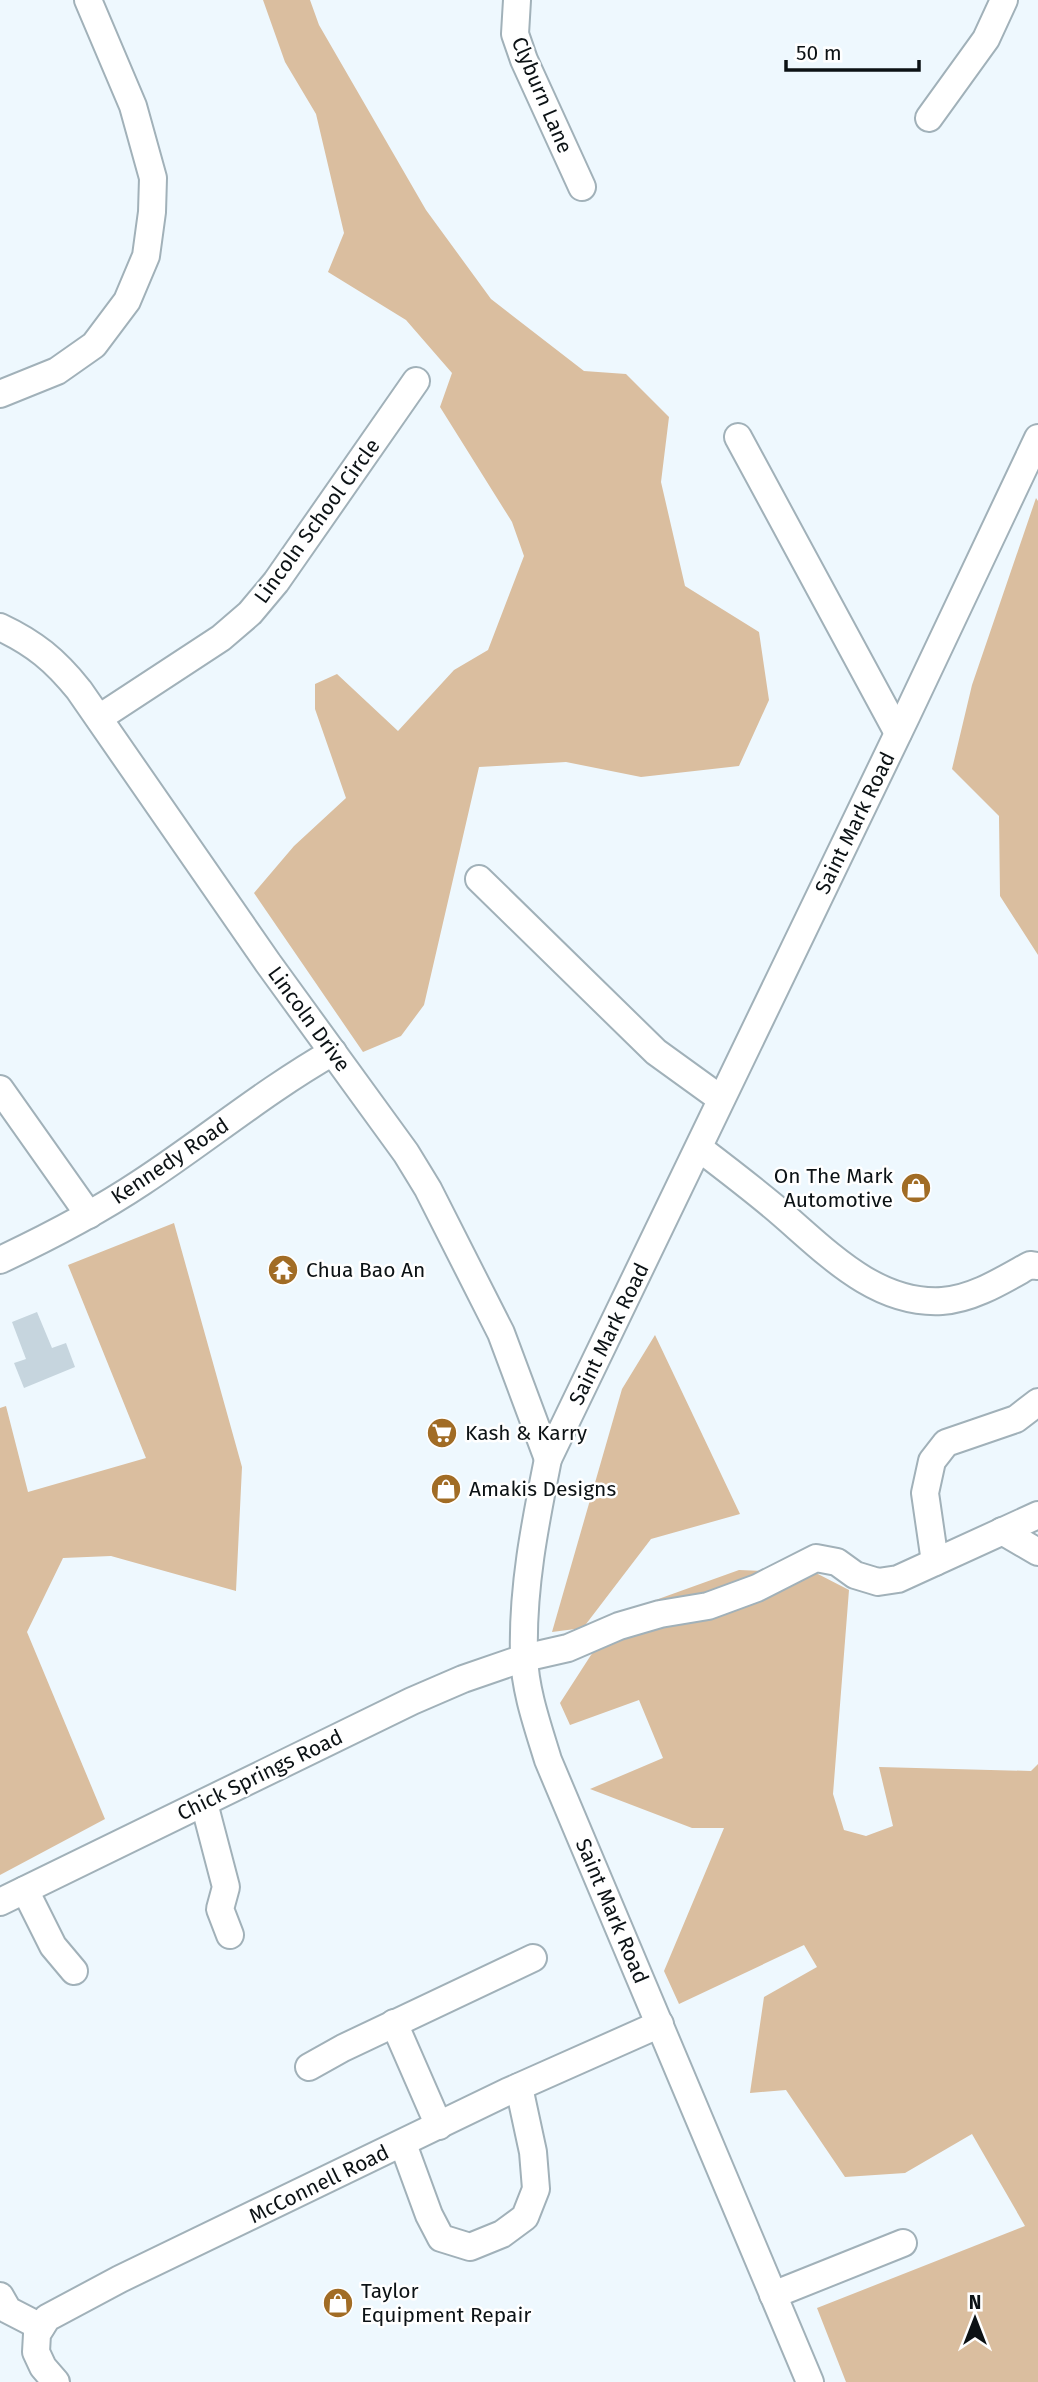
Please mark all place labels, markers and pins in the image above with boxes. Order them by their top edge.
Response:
place label: On The Mark Automotive [774,1163,893,1213]
shop icon: On The Mark Automotive [899,1171,933,1205]
temple icon: Chua Bao An [266,1253,300,1287]
place label: Chua Bao An [306,1257,425,1283]
supermarket icon: Kash & Karry [425,1416,459,1450]
place label: Kash & Karry [465,1420,588,1446]
shop icon: Amakis Designs [429,1472,463,1506]
place label: Amakis Designs [469,1476,616,1502]
place label: Taylor Equipment Repair [361,2278,531,2328]
shop icon: Taylor Equipment Repair [321,2286,355,2320]

